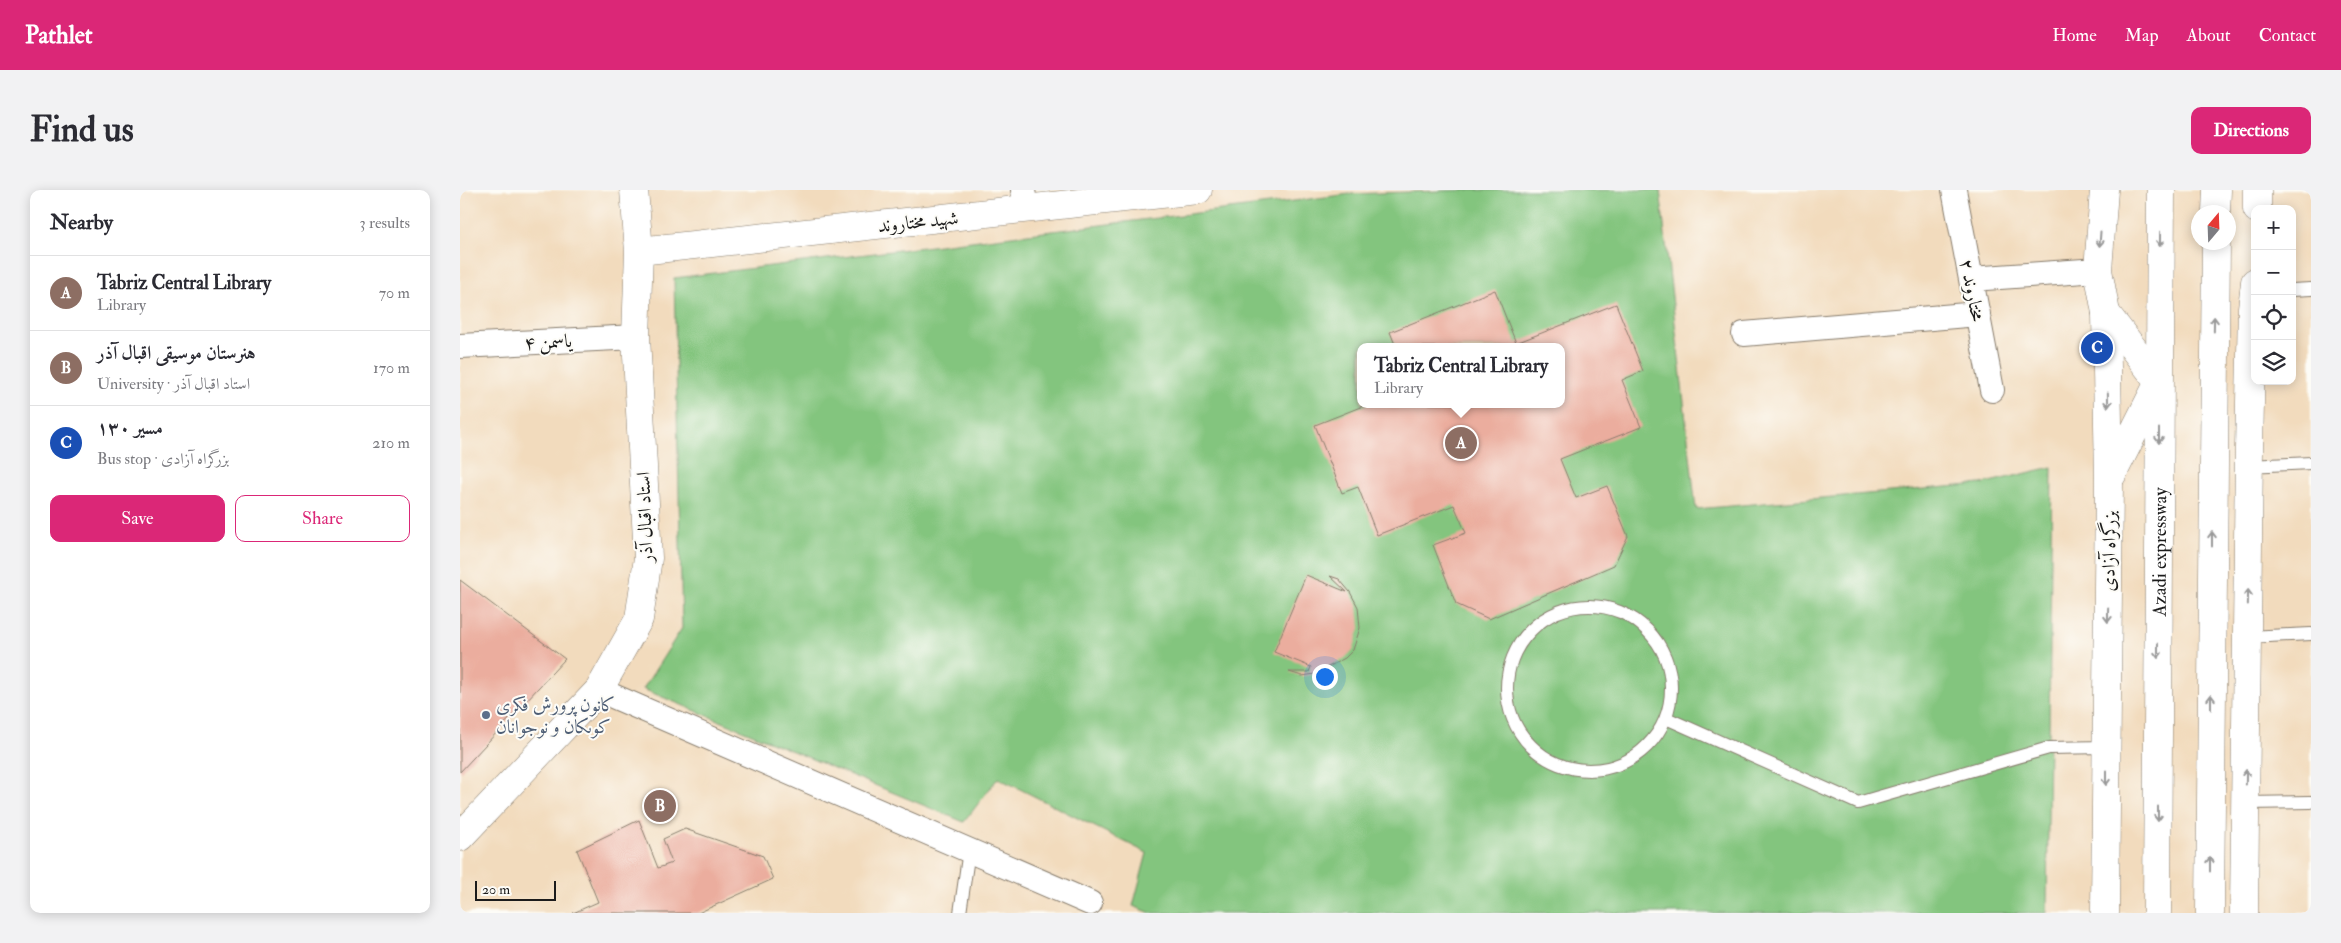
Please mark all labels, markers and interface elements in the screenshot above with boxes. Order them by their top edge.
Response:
text: Pathlet [25,20,93,51]
text: Home [2052,24,2097,47]
text: Map [2125,24,2159,47]
text: About [2187,24,2231,47]
text: Contact [2259,24,2316,47]
button: Directions [2191,107,2311,154]
text: Find us [30,108,134,152]
north arrow [2191,205,2236,250]
map controls [2251,205,2296,385]
button: + [2251,205,2296,250]
street label: شهید مختاروند [877,206,960,238]
text: Nearby [50,209,113,236]
text: 3 results [359,213,410,233]
one-way arrow [2096,230,2105,246]
one-way arrow [2155,230,2165,246]
button: − [2251,250,2296,295]
street label: مختاروند ۲ [1954,257,1990,324]
text: Tabriz Central Library [97,271,271,295]
text: A [61,283,71,303]
text: 70 m [379,283,410,303]
text: Library [97,295,146,315]
button: locate [2251,295,2296,340]
one-way arrow [2209,317,2219,333]
street label: یاسمن ۴ [523,329,574,356]
pin: C [2081,329,2113,367]
button: layers [2251,340,2296,385]
text: هنرستان موسیقی اقبال آذر [97,341,256,365]
popup [1357,343,1565,408]
text: Tabriz Central Library [1374,354,1548,378]
text: B [61,358,71,378]
text: 170 m [373,358,410,378]
text: University · استاد اقبال آذر [97,374,250,394]
text: Library [1374,378,1423,398]
one-way arrow [2103,392,2113,408]
text: مسیر ۱۳۰ [97,416,163,440]
pin: A [1445,424,1477,462]
one-way arrow [2154,428,2164,444]
text: C [60,433,72,453]
text: 210 m [372,433,410,453]
text: Bus stop · بزرگراه آزادی [97,449,229,469]
street label: استاد اقبال آذر [631,471,659,565]
street label: Azadi expressway [2148,487,2173,618]
button: Save [50,495,225,542]
button: Share [235,495,410,542]
street label: بزرگراه آزادی [2095,510,2122,592]
one-way arrow [2207,532,2217,548]
one-way arrow [2243,589,2252,605]
one-way arrow [2103,606,2113,623]
one-way arrow [2153,642,2163,659]
your location [1312,664,1338,690]
place label: کانون پرورش فکرى کوىکان و نوجوانان [496,693,615,739]
one-way arrow [2206,694,2216,710]
marker: کانون پرورش فکرى کوىکان و نوجوانان [480,709,492,721]
one-way arrow [2101,769,2111,785]
one-way arrow [2241,769,2251,786]
pin: B [644,787,676,825]
one-way arrow [2153,805,2163,821]
one-way arrow [2205,857,2215,873]
scale bar [475,878,556,901]
text: 20 m [482,881,510,898]

